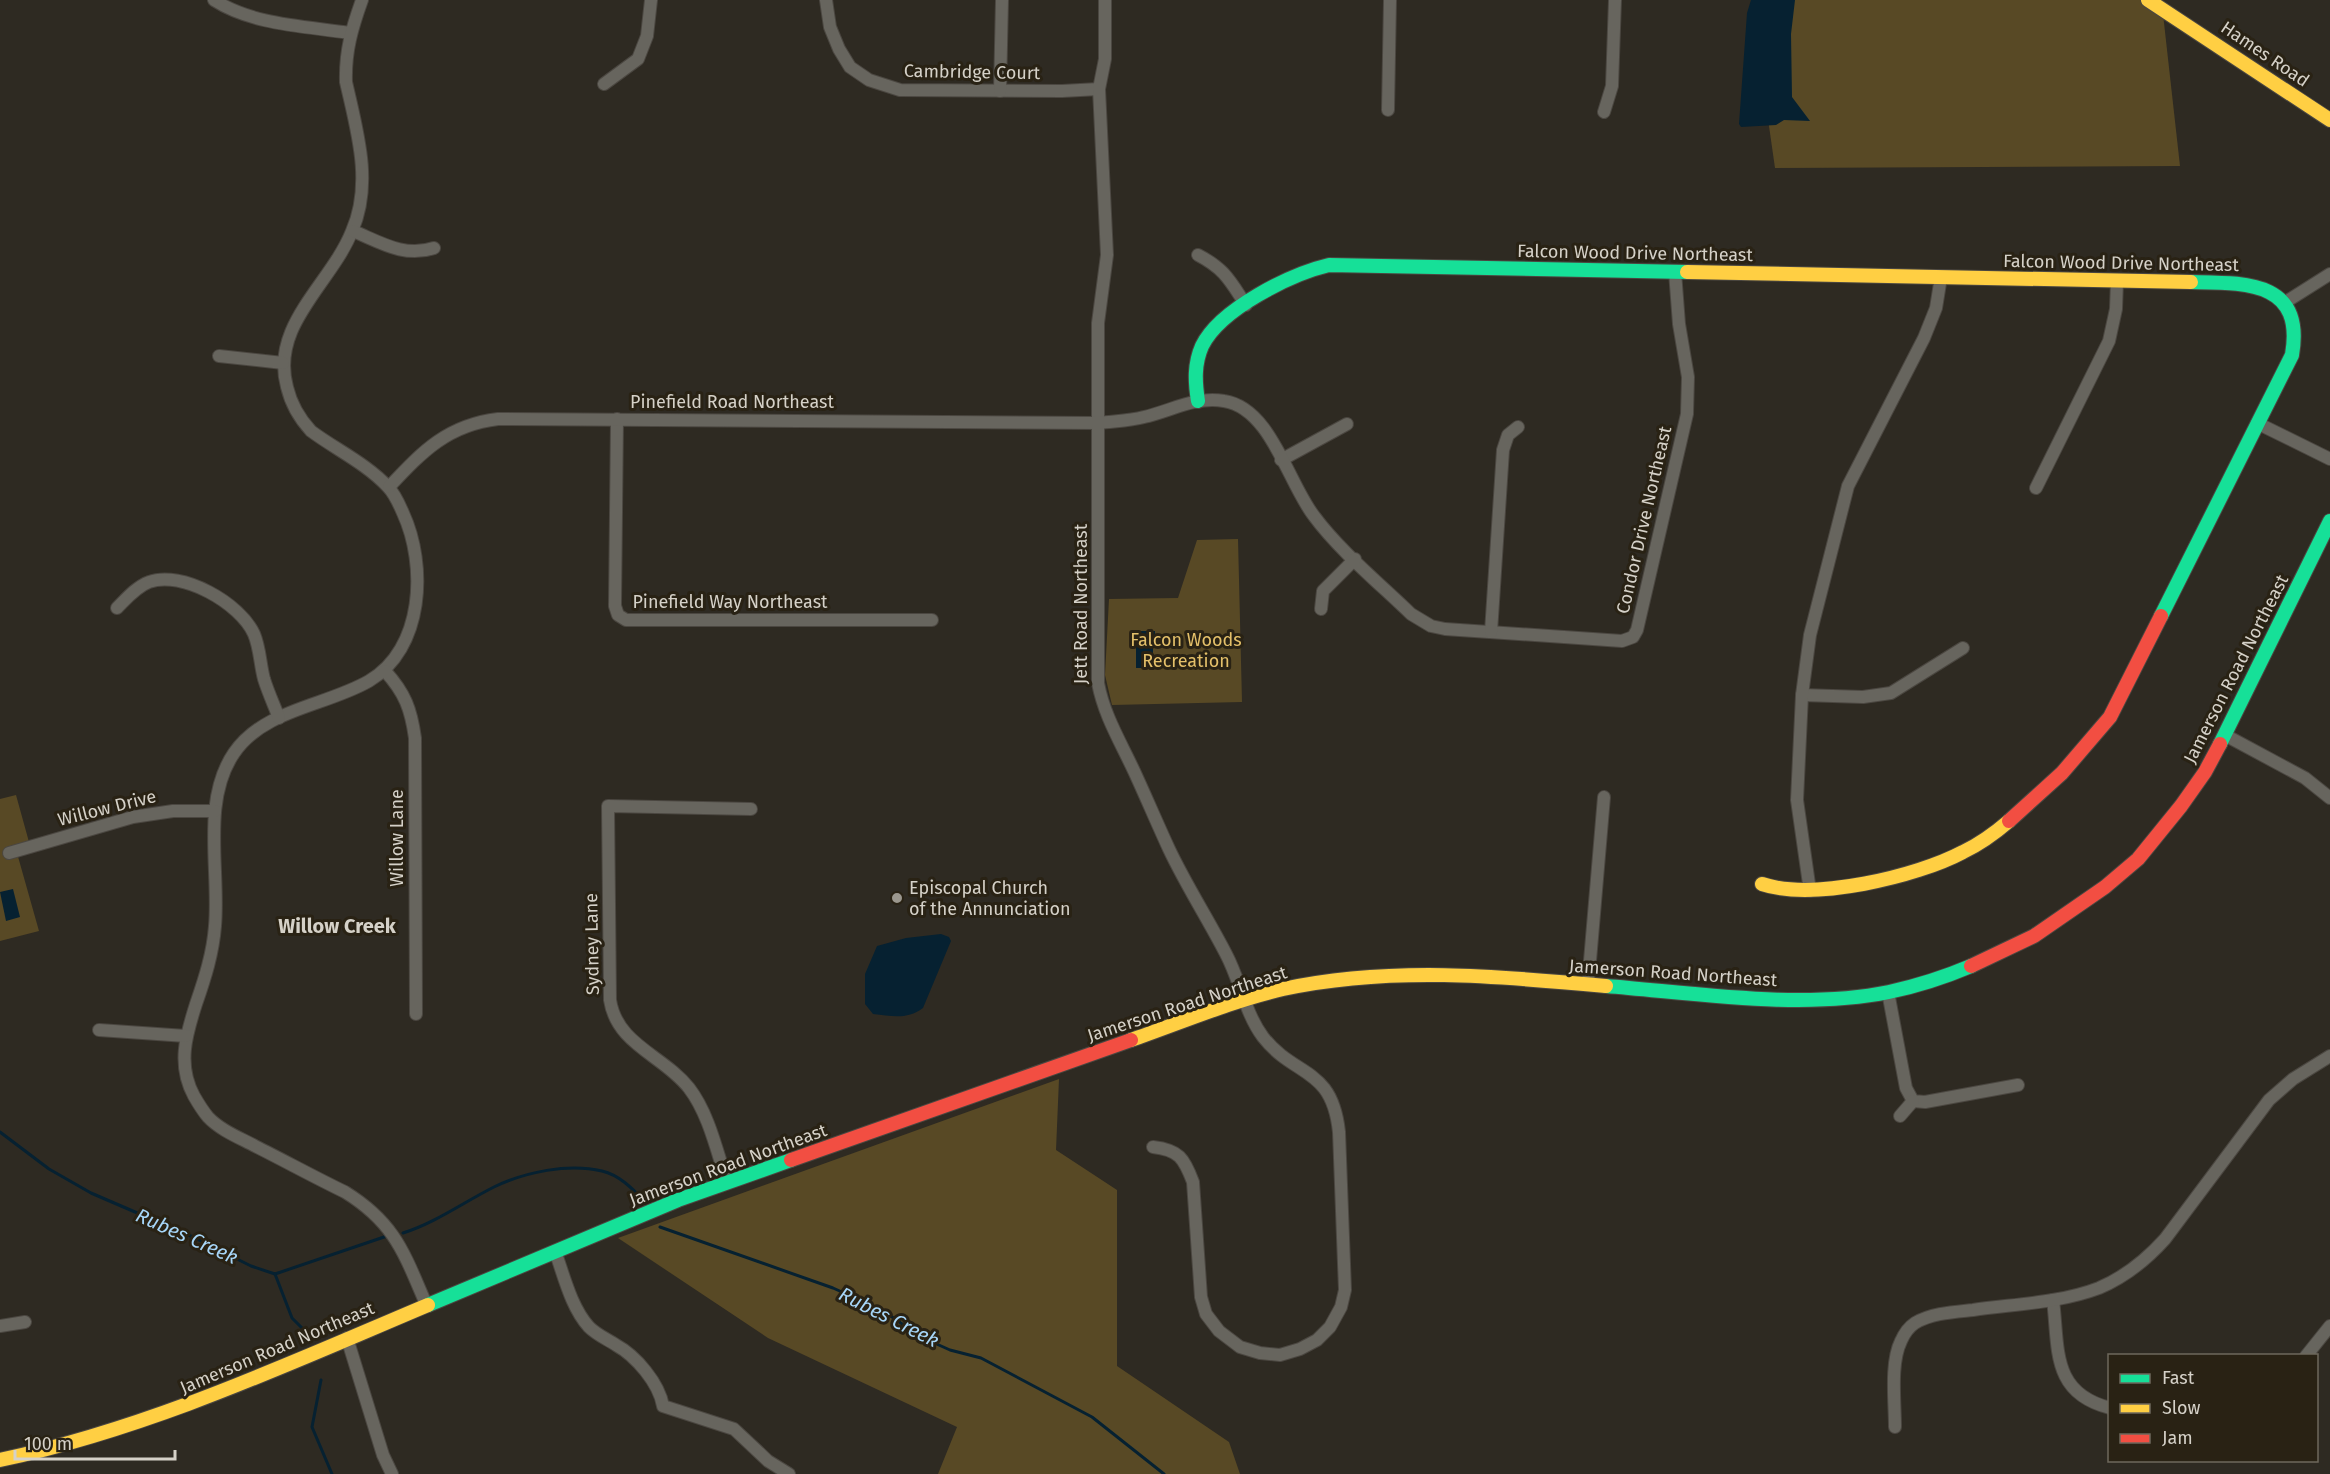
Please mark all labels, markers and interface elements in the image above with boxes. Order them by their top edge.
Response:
street label: Hames Road [2217,16,2313,92]
street label: Cambridge Court [904,60,1041,84]
street label: Falcon Wood Drive Northeast [1517,240,1754,266]
street label: Falcon Wood Drive Northeast [2003,250,2240,276]
street label: Pinefield Road Northeast [630,391,834,413]
street label: Condor Drive Northeast [1612,424,1676,616]
street label: Jett Road Northeast [1070,523,1092,684]
street label: Jamerson Road Northeast [2179,571,2293,767]
street label: Pinefield Way Northeast [632,591,828,613]
park label: Falcon Woods Recreation [1130,629,1242,672]
street label: Willow Drive [55,785,159,831]
street label: Willow Lane [386,789,408,887]
place label: Episcopal Church of the Annunciation [909,877,1070,920]
marker: Episcopal Church of the Annunciation [890,891,904,905]
street label: Sydney Lane [580,893,604,995]
district label: Willow Creek [278,914,397,938]
street label: Jamerson Road Northeast [1568,955,1778,991]
street label: Jamerson Road Northeast [1084,961,1290,1047]
street label: Jamerson Road Northeast [626,1119,830,1211]
water label: Rubes Creek [132,1203,242,1269]
water label: Rubes Creek [835,1282,943,1353]
street label: Jamerson Road Northeast [177,1297,378,1399]
legend [2108,1354,2318,1462]
text: Fast [2162,1367,2195,1389]
text: Slow [2162,1397,2201,1419]
scale bar [15,1423,176,1461]
text: Jam [2162,1427,2193,1449]
text: 100 m [24,1433,72,1455]

